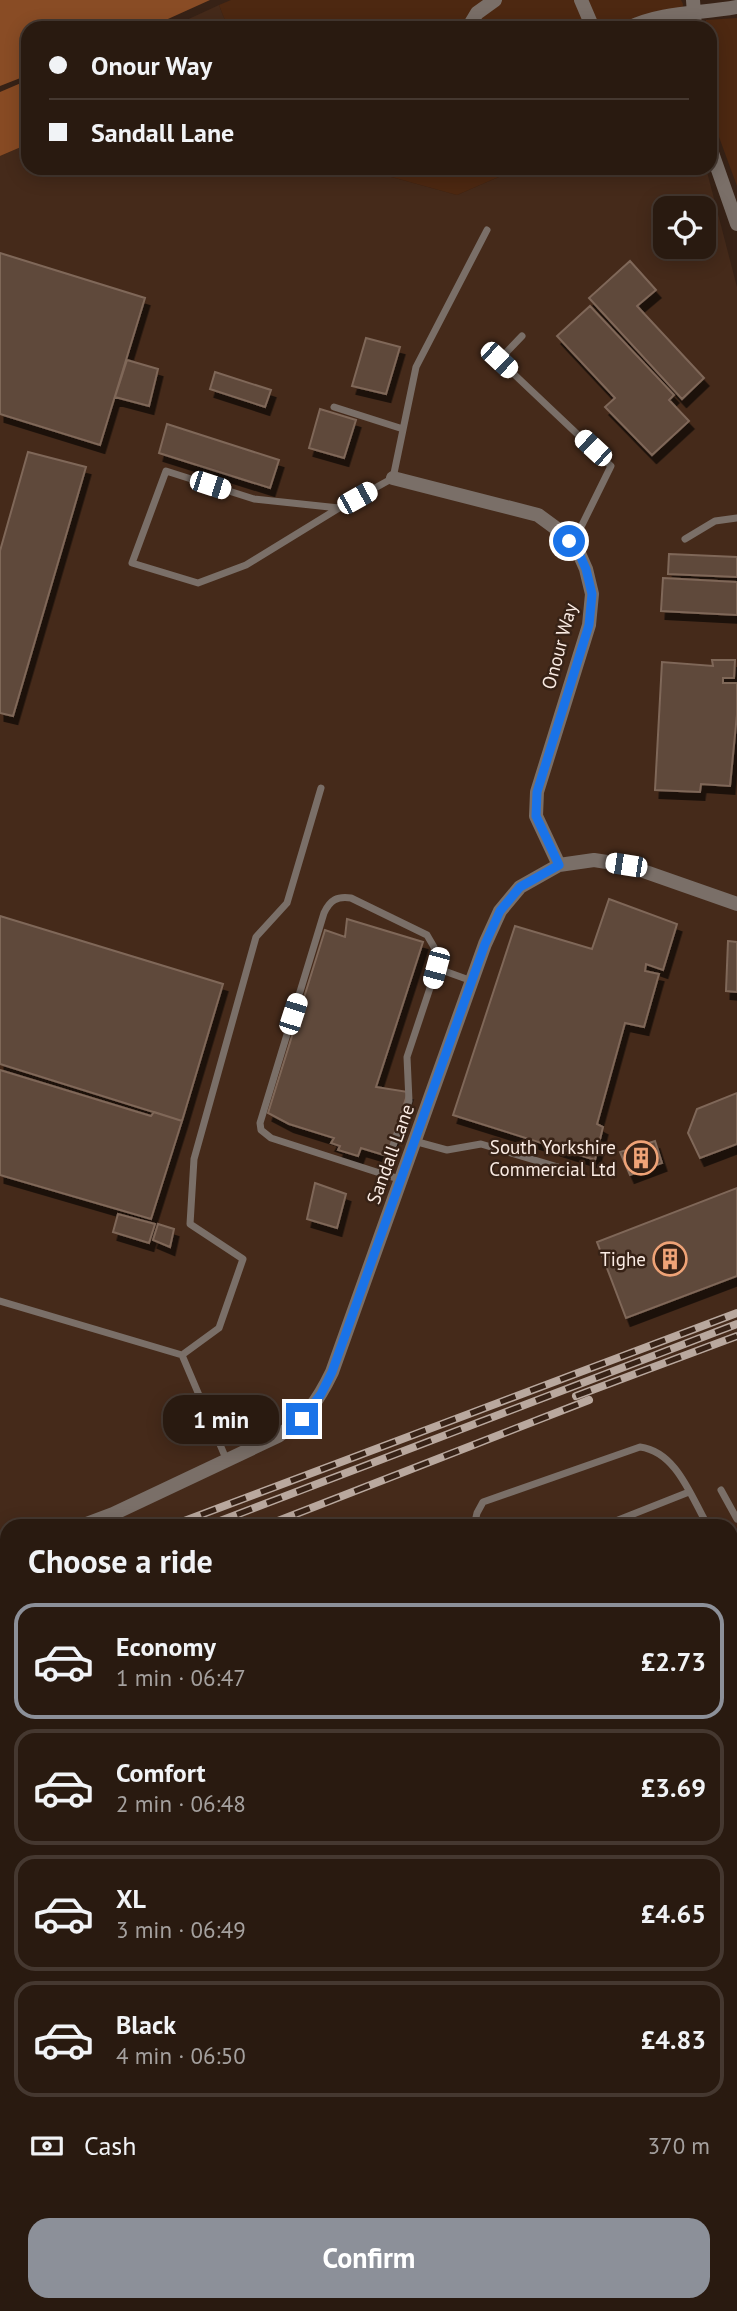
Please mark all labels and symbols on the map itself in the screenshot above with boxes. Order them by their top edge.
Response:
car [477,338,522,382]
car [571,426,616,470]
car [187,469,234,501]
car [334,479,381,517]
route start [553,525,585,557]
street label: Onour Way [536,600,582,692]
car [604,851,649,879]
car [421,945,452,991]
car [277,991,310,1037]
street label: Sandall Lane [361,1101,419,1207]
place label: South Yorkshire Commercial Ltd [489,1135,616,1181]
building icon: South Yorkshire Commercial Ltd [622,1139,660,1177]
building icon: Tighe [651,1240,689,1278]
place label: Tighe [600,1247,646,1271]
callout: 1 min [162,1394,278,1444]
route end [286,1403,318,1435]

